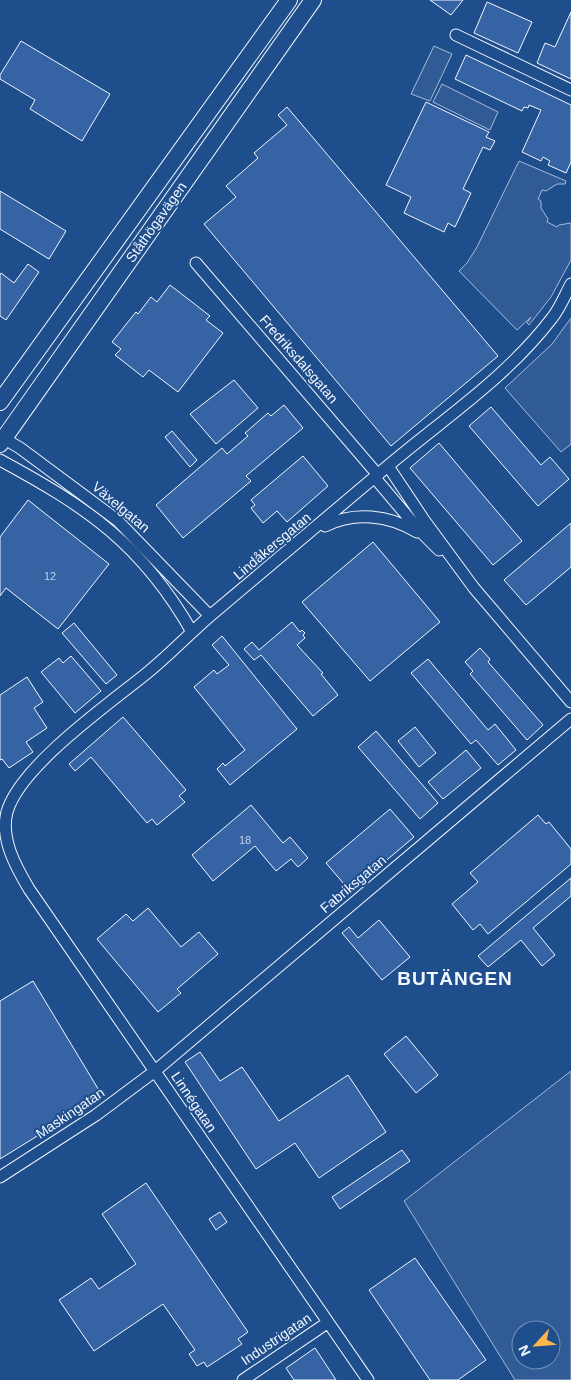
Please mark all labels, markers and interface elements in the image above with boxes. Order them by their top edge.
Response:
street label: Ståthögavägen [122,179,190,265]
street label: Fredriksdalsgatan [256,312,342,406]
street label: Växelgatan [89,478,153,536]
street label: Lindåkersgatan [230,509,314,583]
house number: 12 [44,570,56,582]
house number: 18 [239,834,251,846]
street label: Fabriksgatan [317,852,389,916]
district label: BUTÄNGEN [397,968,513,989]
street label: Linnégatan [168,1069,220,1135]
street label: Maskingatan [33,1084,107,1142]
street label: Industrigatan [238,1310,314,1368]
north arrow [511,1320,561,1370]
text: N [515,1343,534,1359]

